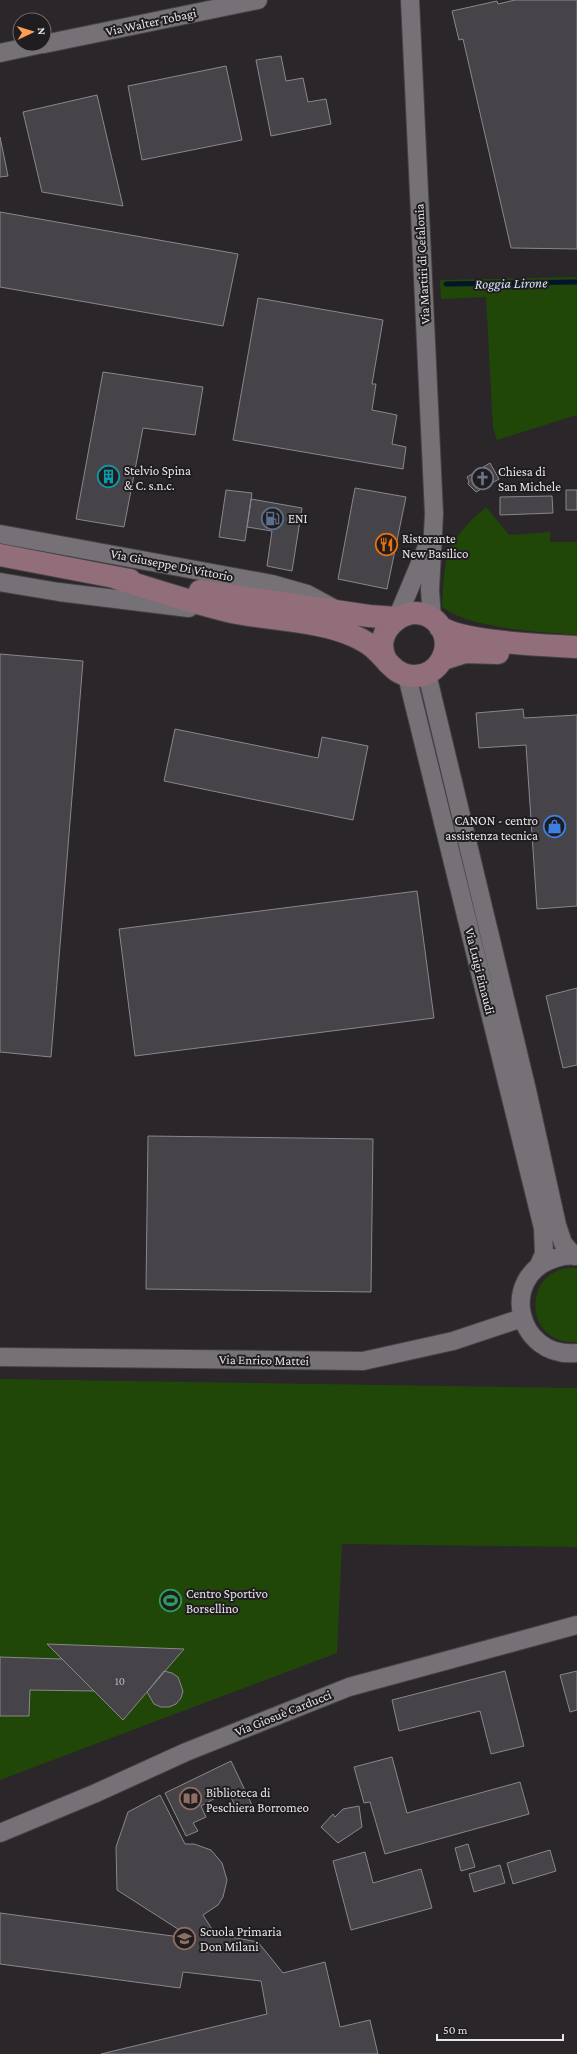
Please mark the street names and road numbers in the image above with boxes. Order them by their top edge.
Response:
street label: Via Walter Tobagi [104,5,198,39]
street label: Via Martiri di Cefalonia [411,203,433,325]
street label: Via Giuseppe Di Vittorio [109,546,235,584]
street label: Via Luigi Einaudi [462,926,498,1016]
street label: Via Enrico Mattei [219,1352,310,1368]
street label: Via Giosuè Carducci [232,1687,334,1739]

